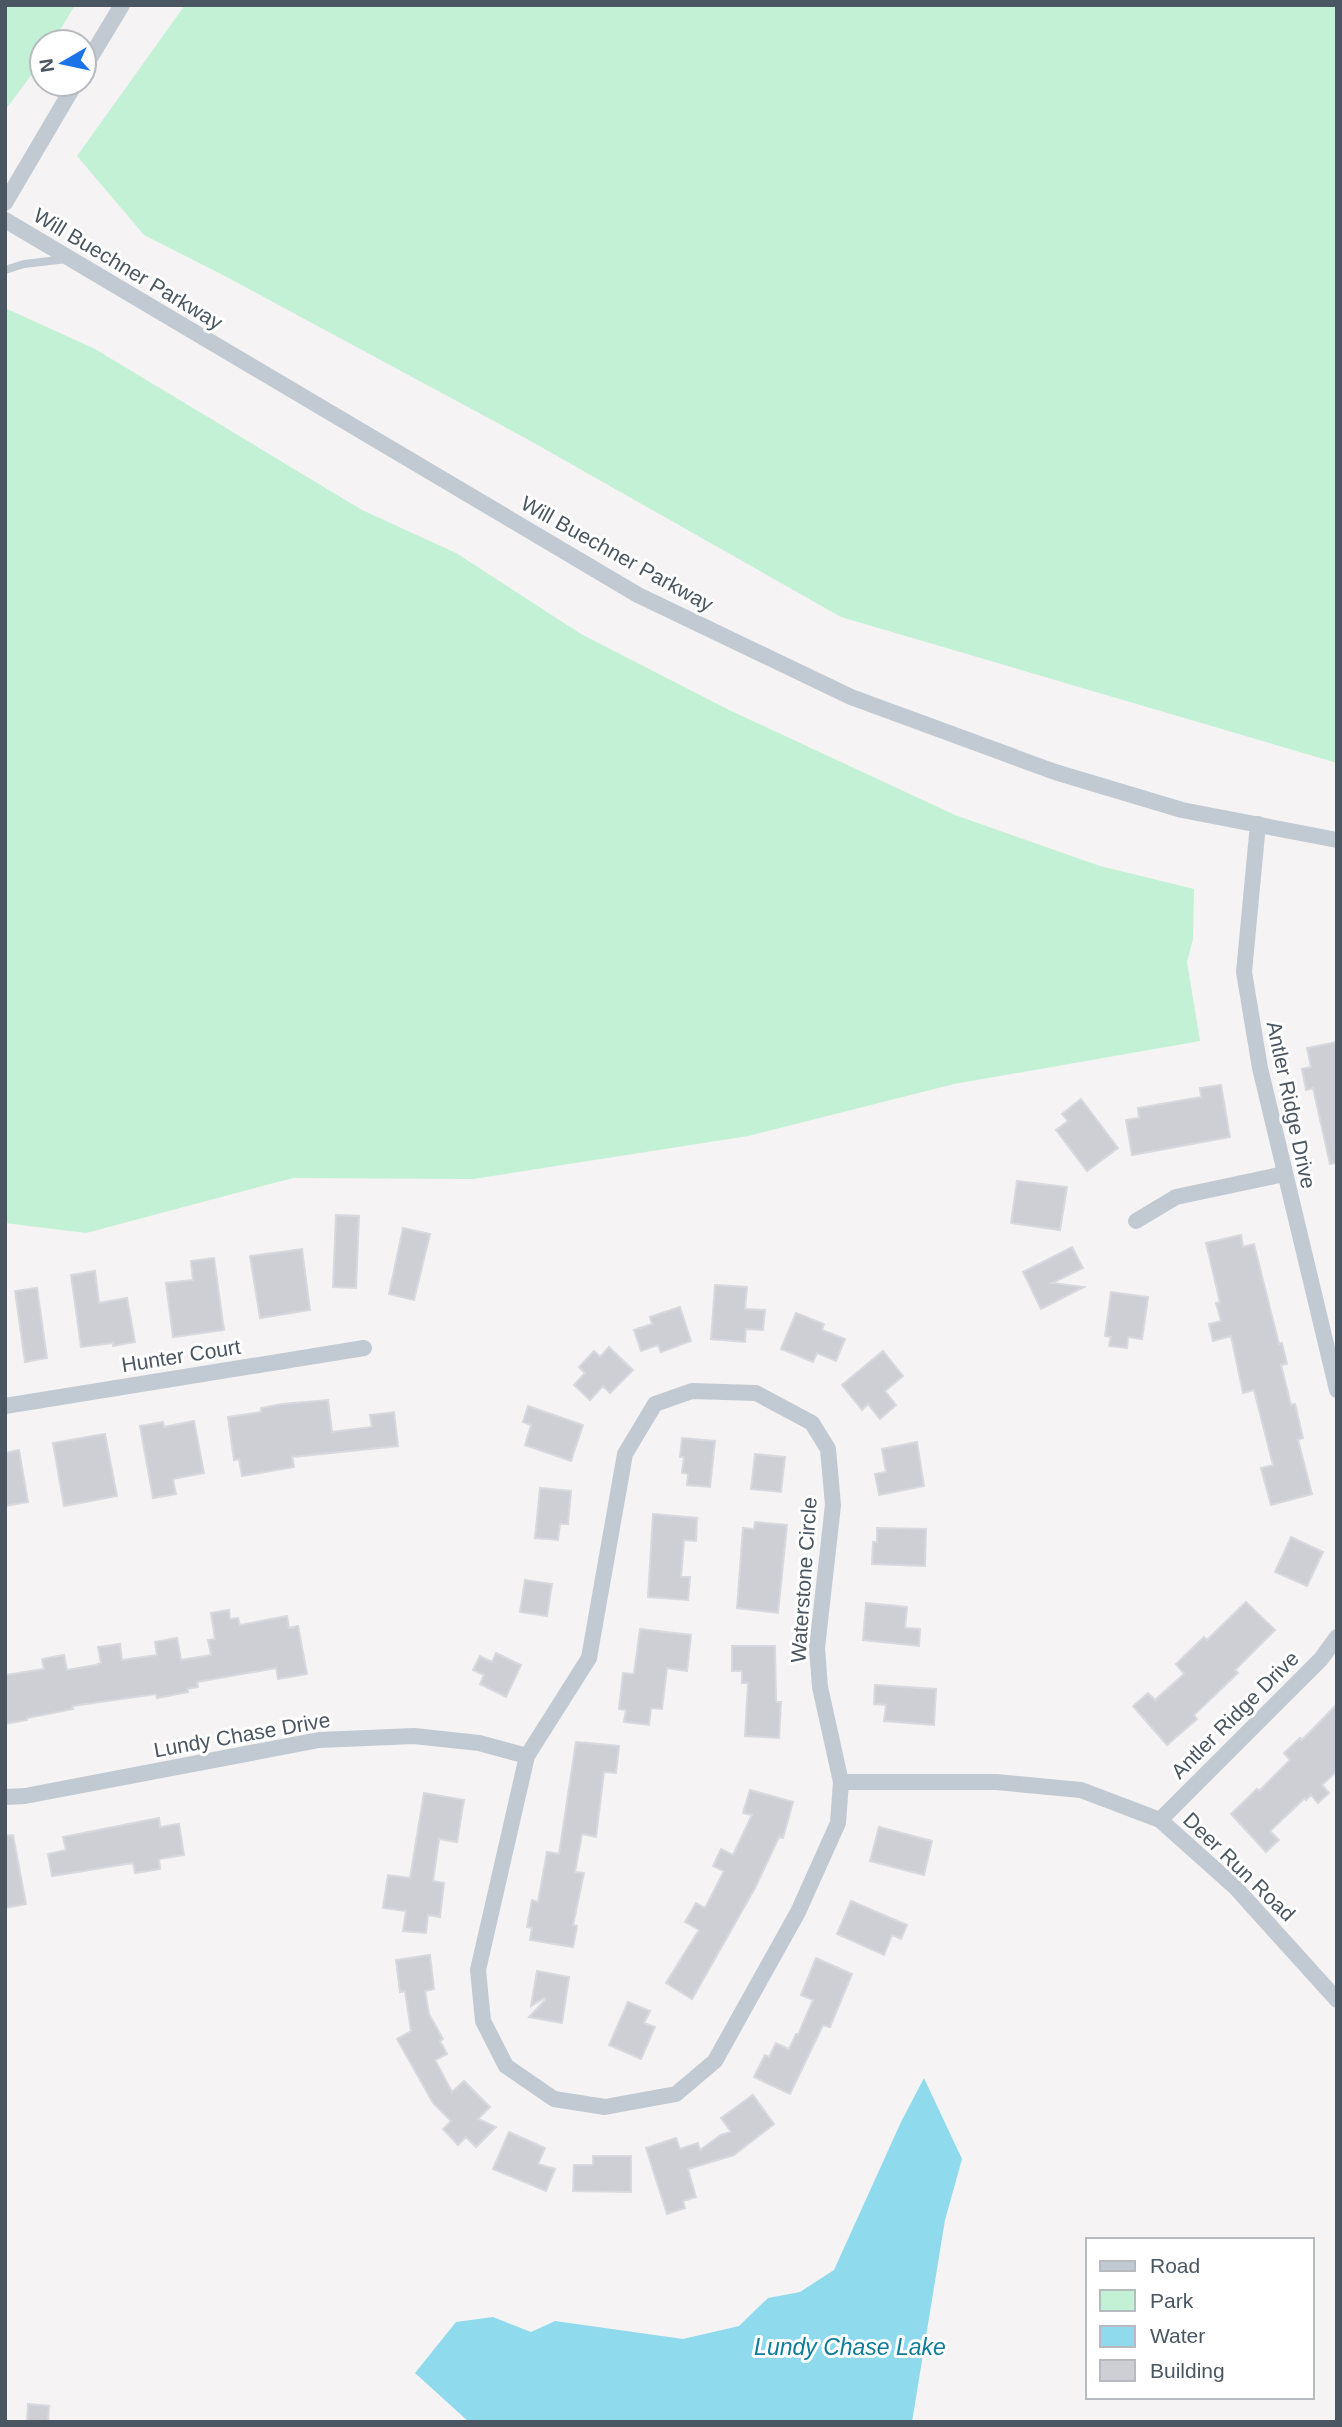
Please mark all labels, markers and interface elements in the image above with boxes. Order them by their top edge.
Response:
north arrow [28,28,98,98]
text: N [35,57,58,74]
street label: Will Buechner Parkway [30,203,227,334]
street label: Will Buechner Parkway [517,491,718,616]
street label: Antler Ridge Drive [1263,1019,1320,1191]
street label: Hunter Court [120,1335,242,1376]
street label: Waterstone Circle [786,1496,821,1664]
street label: Antler Ridge Drive [1166,1646,1303,1783]
street label: Lundy Chase Drive [152,1708,332,1761]
street label: Deer Run Road [1179,1808,1300,1926]
legend [1086,2238,1314,2399]
text: Road [1150,2254,1200,2277]
text: Park [1150,2289,1194,2312]
text: Water [1150,2324,1205,2347]
water label: Lundy Chase Lake [754,2334,946,2360]
text: Building [1150,2359,1225,2382]

